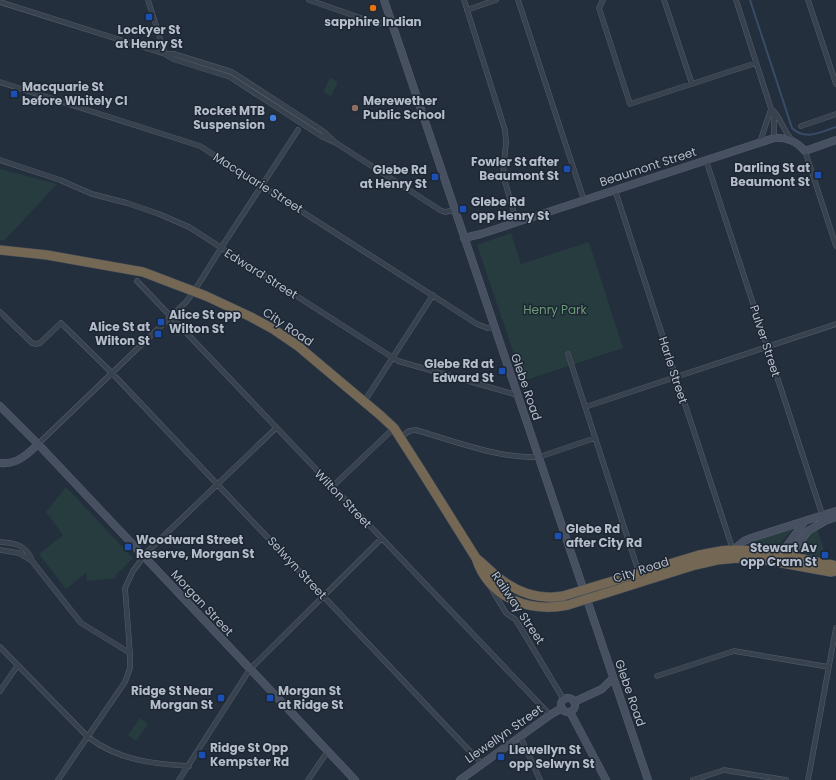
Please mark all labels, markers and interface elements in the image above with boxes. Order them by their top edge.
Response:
marker: sapphire Indian [368,3,378,13]
marker: Lockyer St at Henry St [144,12,154,22]
place label: sapphire Indian [324,13,422,30]
place label: Lockyer St at Henry St [115,21,183,52]
place label: Macquarie St before Whitely Cl [22,78,127,109]
marker: Macquarie St before Whitely Cl [9,89,19,99]
place label: Merewether Public School [363,92,445,123]
place label: Rocket MTB Suspension [193,102,265,133]
marker: Merewether Public School [350,103,360,113]
marker: Rocket MTB Suspension [268,113,278,123]
street label: Beaumont Street [597,143,699,190]
street label: Macquarie Street [210,148,306,217]
place label: Fowler St after Beaumont St [471,153,559,184]
place label: Darling St at Beaumont St [730,159,810,190]
place label: Glebe Rd at Henry St [360,161,427,192]
marker: Fowler St after Beaumont St [562,164,572,174]
marker: Darling St at Beaumont St [813,170,823,180]
marker: Glebe Rd at Henry St [430,172,440,182]
place label: Glebe Rd opp Henry St [471,193,549,224]
marker: Glebe Rd opp Henry St [458,204,468,214]
street label: Edward Street [222,244,301,303]
park label: Henry Park [523,301,588,318]
street label: City Road [260,303,317,350]
street label: Pulver Street [746,303,785,379]
place label: Alice St opp Wilton St [169,306,241,337]
marker: Alice St opp Wilton St [156,317,166,327]
place label: Alice St at Wilton St [89,318,150,349]
marker: Alice St at Wilton St [153,329,163,339]
street label: Harle Street [655,334,692,406]
street label: Glebe Road [507,351,546,423]
place label: Glebe Rd at Edward St [424,355,494,386]
marker: Glebe Rd at Edward St [497,366,507,376]
street label: Wilton Street [311,466,376,532]
place label: Glebe Rd after City Rd [566,520,642,551]
place label: Woodward Street Reserve, Morgan St [136,531,254,562]
marker: Glebe Rd after City Rd [553,531,563,541]
street label: Selwyn Street [264,533,331,603]
place label: Stewart Av opp Cram St [741,539,817,570]
marker: Woodward Street Reserve, Morgan St [123,542,133,552]
marker: Stewart Av opp Cram St [820,550,830,560]
street label: City Road [611,553,671,587]
street label: Morgan Street [167,566,237,639]
street label: Railway Street [488,568,549,647]
street label: Glebe Road [611,657,650,729]
place label: Ridge St Near Morgan St [131,682,213,713]
place label: Morgan St at Ridge St [278,682,344,713]
marker: Ridge St Near Morgan St [216,693,226,703]
marker: Morgan St at Ridge St [265,693,275,703]
street label: Llewellyn Street [461,700,546,767]
place label: Ridge St Opp Kempster Rd [210,739,289,770]
place label: Llewellyn St opp Selwyn St [509,741,595,772]
marker: Ridge St Opp Kempster Rd [197,750,207,760]
marker: Llewellyn St opp Selwyn St [496,752,506,762]

